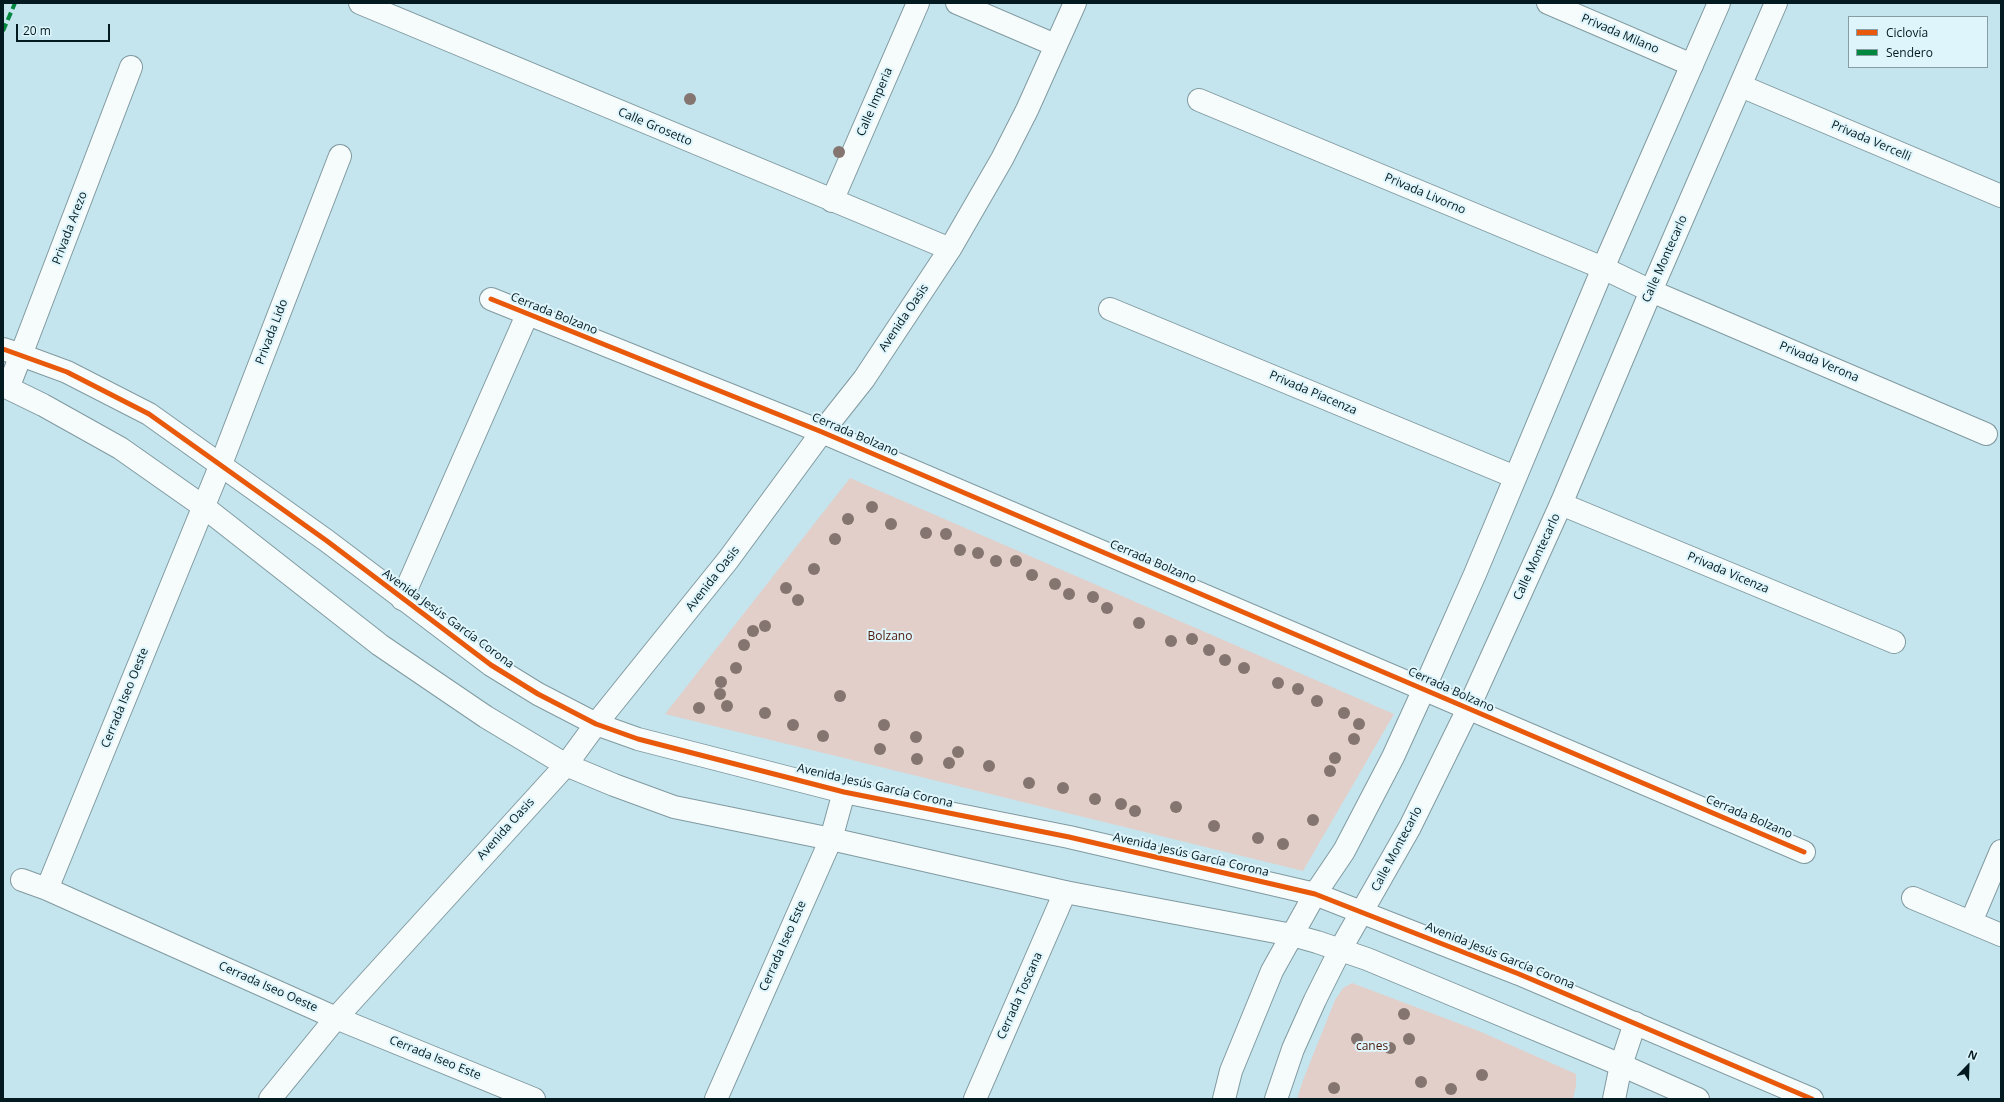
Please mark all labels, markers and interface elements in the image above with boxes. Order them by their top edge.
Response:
street label: Privada Milano [1579,11,1661,57]
scale bar [18,16,112,42]
legend [1848,16,1988,68]
text: 20 m [23,22,51,39]
text: Ciclovía [1886,24,1928,41]
text: Sendero [1886,44,1933,61]
street label: Calle Imperia [854,65,896,139]
street label: Calle Grosetto [616,105,694,149]
street label: Privada Vercelli [1829,118,1913,164]
street label: Privada Livorno [1382,170,1468,218]
street label: Privada Arezo [49,189,91,267]
street label: Calle Montecarlo [1639,213,1691,305]
street label: Avenida Oasis [876,282,932,354]
street label: Cerrada Bolzano [508,290,600,338]
street label: Privada Lido [253,297,291,367]
street label: Privada Verona [1777,339,1861,385]
street label: Privada Piacenza [1267,368,1359,418]
street label: Cerrada Bolzano [809,410,901,460]
street label: Calle Montecarlo [1511,511,1563,603]
street label: Cerrada Bolzano [1107,537,1199,587]
street label: Avenida Oasis [683,544,743,614]
street label: Privada Vicenza [1685,549,1771,597]
street label: Avenida Jesús García Corona [379,566,517,672]
park label: Bolzano [868,630,912,644]
street label: Cerrada Iseo Oeste [98,646,152,750]
street label: Cerrada Bolzano [1406,665,1496,715]
street label: Avenida Jesús García Corona [796,761,954,811]
street label: Cerrada Bolzano [1703,792,1795,842]
street label: Avenida Oasis [474,795,538,863]
street label: Calle Montecarlo [1369,804,1425,894]
street label: Avenida Jesús García Corona [1112,830,1270,880]
street label: Cerrada Iseo Este [757,899,809,993]
street label: Avenida Jesús García Corona [1423,919,1577,993]
street label: Cerrada Toscana [994,950,1046,1042]
street label: Cerrada Iseo Oeste [216,959,320,1015]
street label: Cerrada Iseo Este [387,1033,483,1083]
park label: canes [1356,1040,1388,1054]
north arrow [1948,1046,1988,1086]
text: N [1966,1046,1980,1063]

